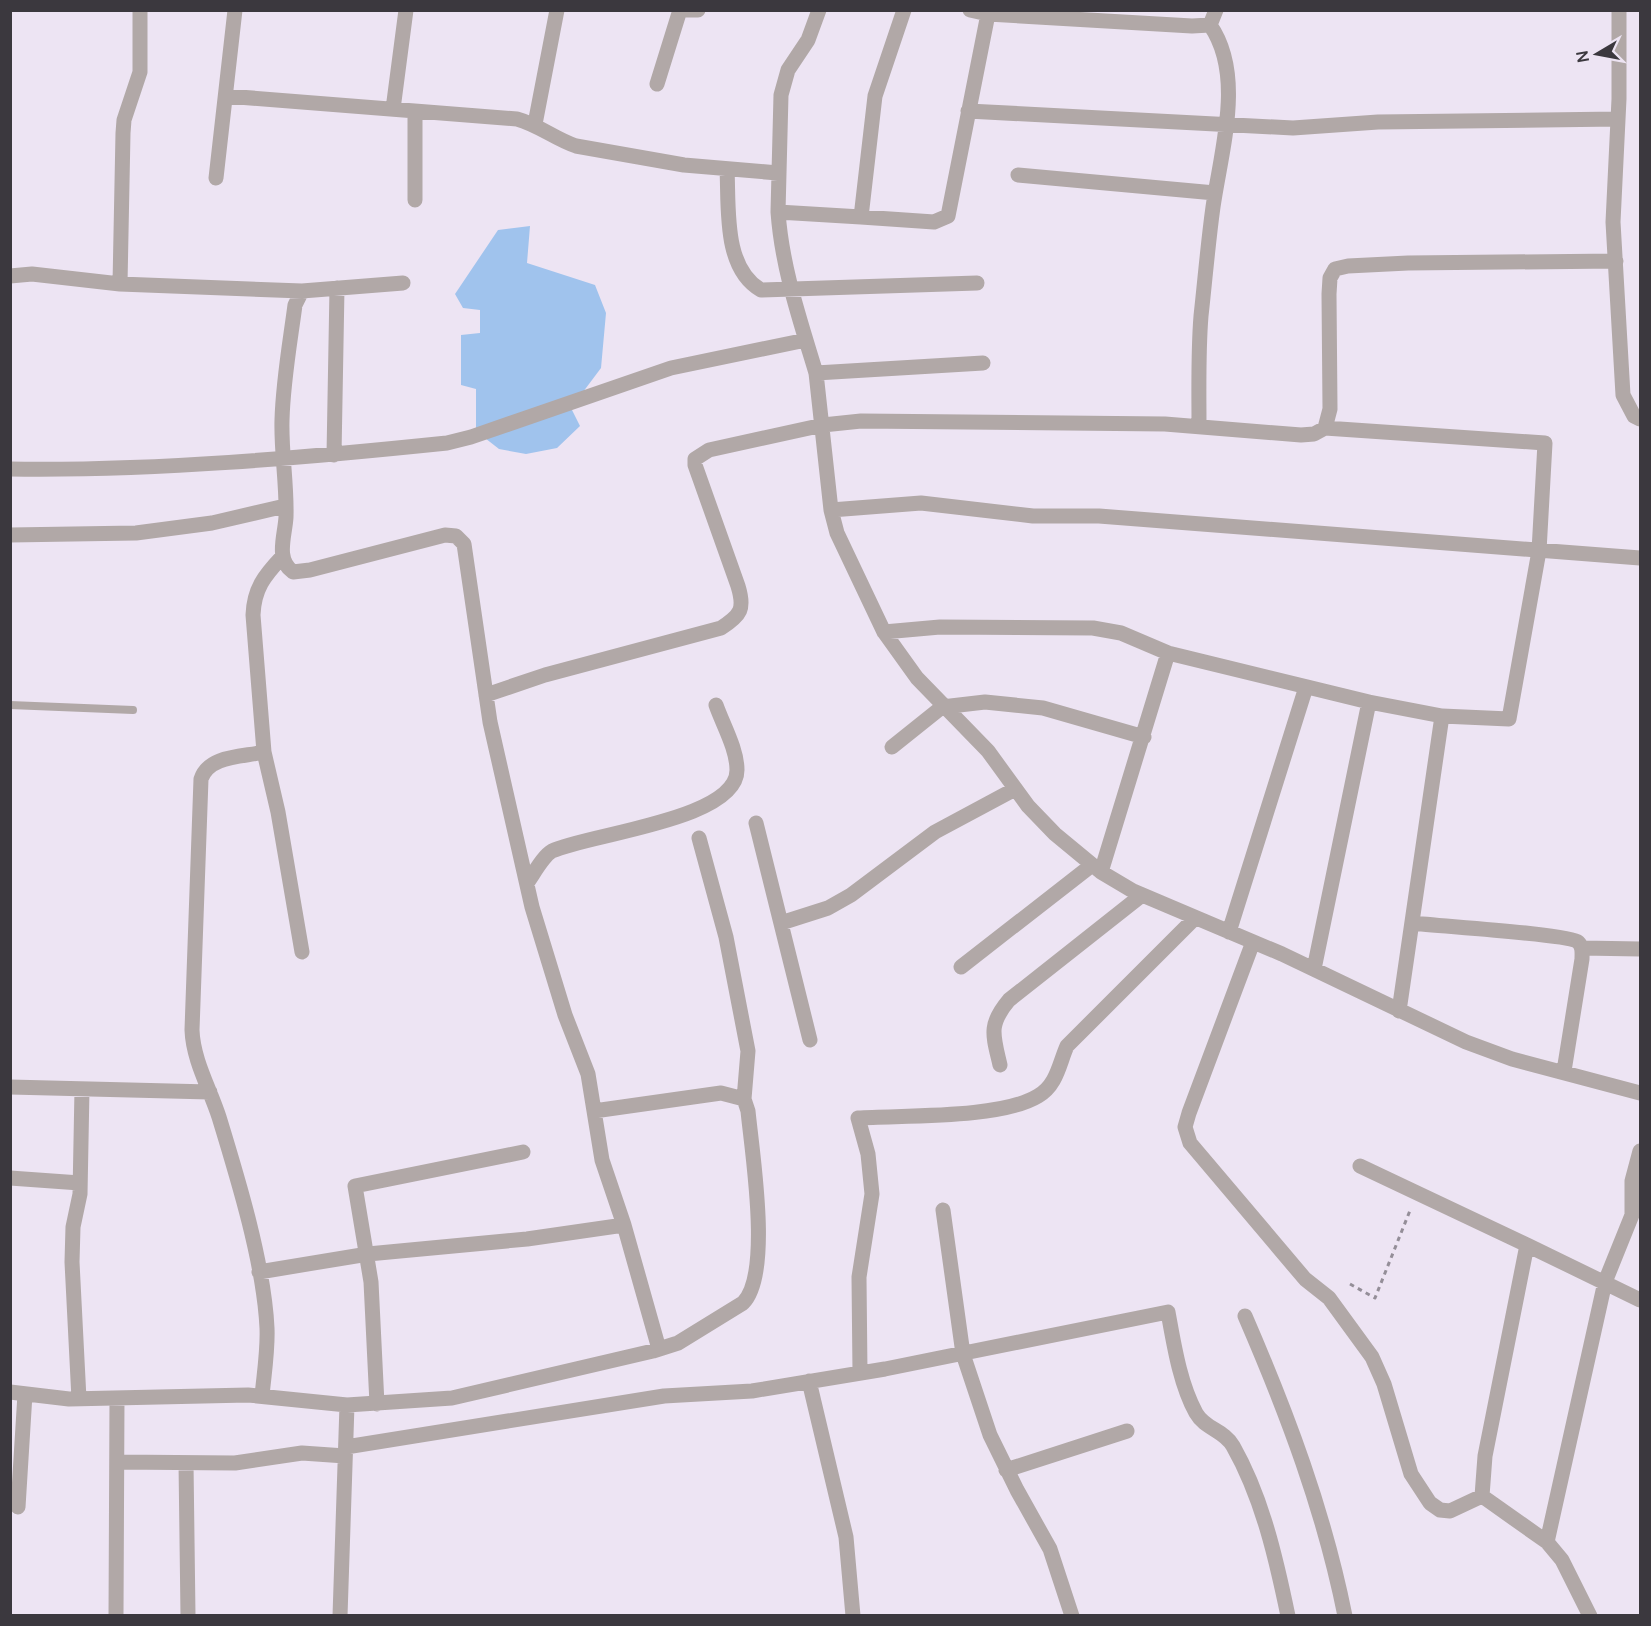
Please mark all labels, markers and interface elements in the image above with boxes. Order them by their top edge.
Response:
north arrow [1567,24,1627,84]
text: N [1570,49,1594,64]

